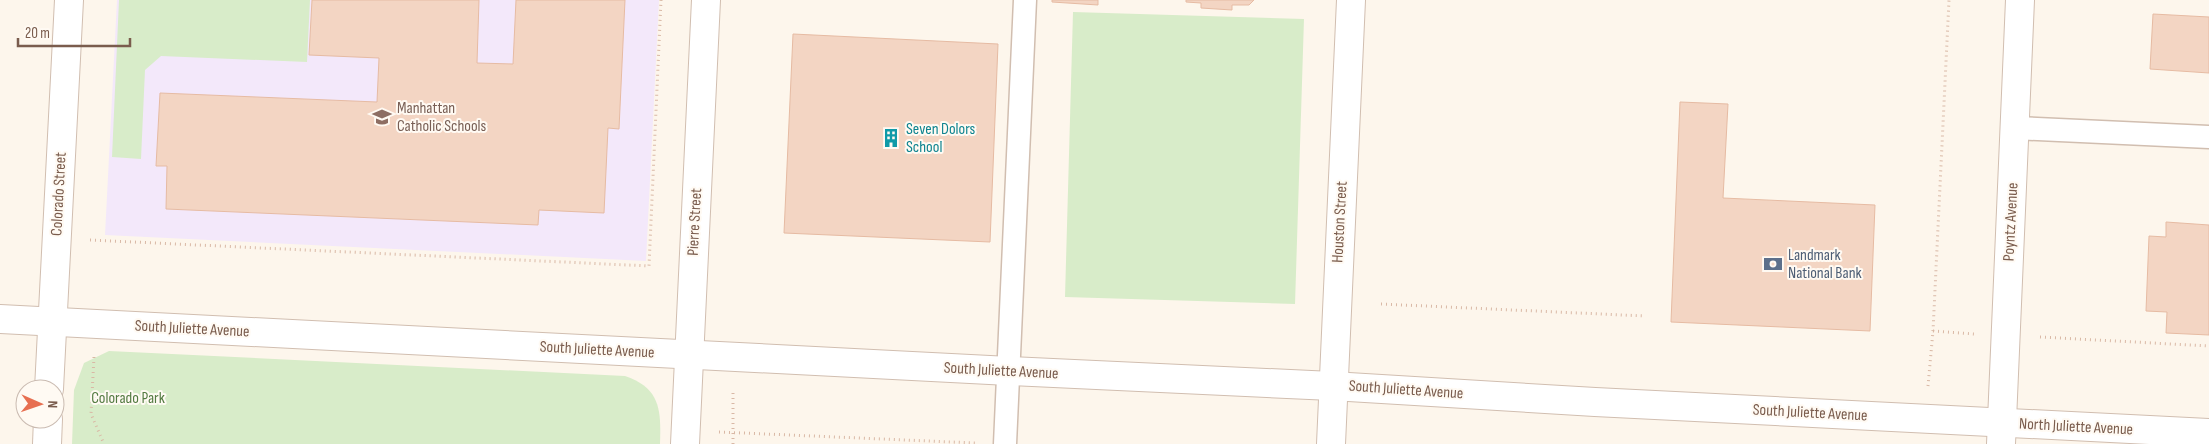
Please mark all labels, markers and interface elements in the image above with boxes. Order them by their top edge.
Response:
scale bar [18,15,130,47]
text: 20 m [25,24,50,43]
place label: Manhattan Catholic Schools [397,99,487,136]
school or university icon: Manhattan Catholic Schools [371,106,393,128]
place label: Seven Dolors School [906,120,976,157]
building icon: Seven Dolors School [880,127,902,149]
street label: Colorado Street [47,151,71,236]
street label: Houston Street [1328,181,1352,263]
street label: Poyntz Avenue [1999,182,2023,262]
street label: Pierre Street [684,188,706,256]
place label: Landmark National Bank [1788,246,1862,283]
bank icon: Landmark National Bank [1762,253,1784,275]
street label: South Juliette Avenue [134,317,250,341]
street label: South Juliette Avenue [539,338,655,362]
street label: South Juliette Avenue [943,359,1059,383]
street label: South Juliette Avenue [1348,377,1464,403]
north arrow [15,379,65,429]
park label: Colorado Park [91,389,165,408]
text: N [44,400,61,408]
street label: South Juliette Avenue [1752,401,1868,425]
street label: North Juliette Avenue [2018,415,2134,439]

